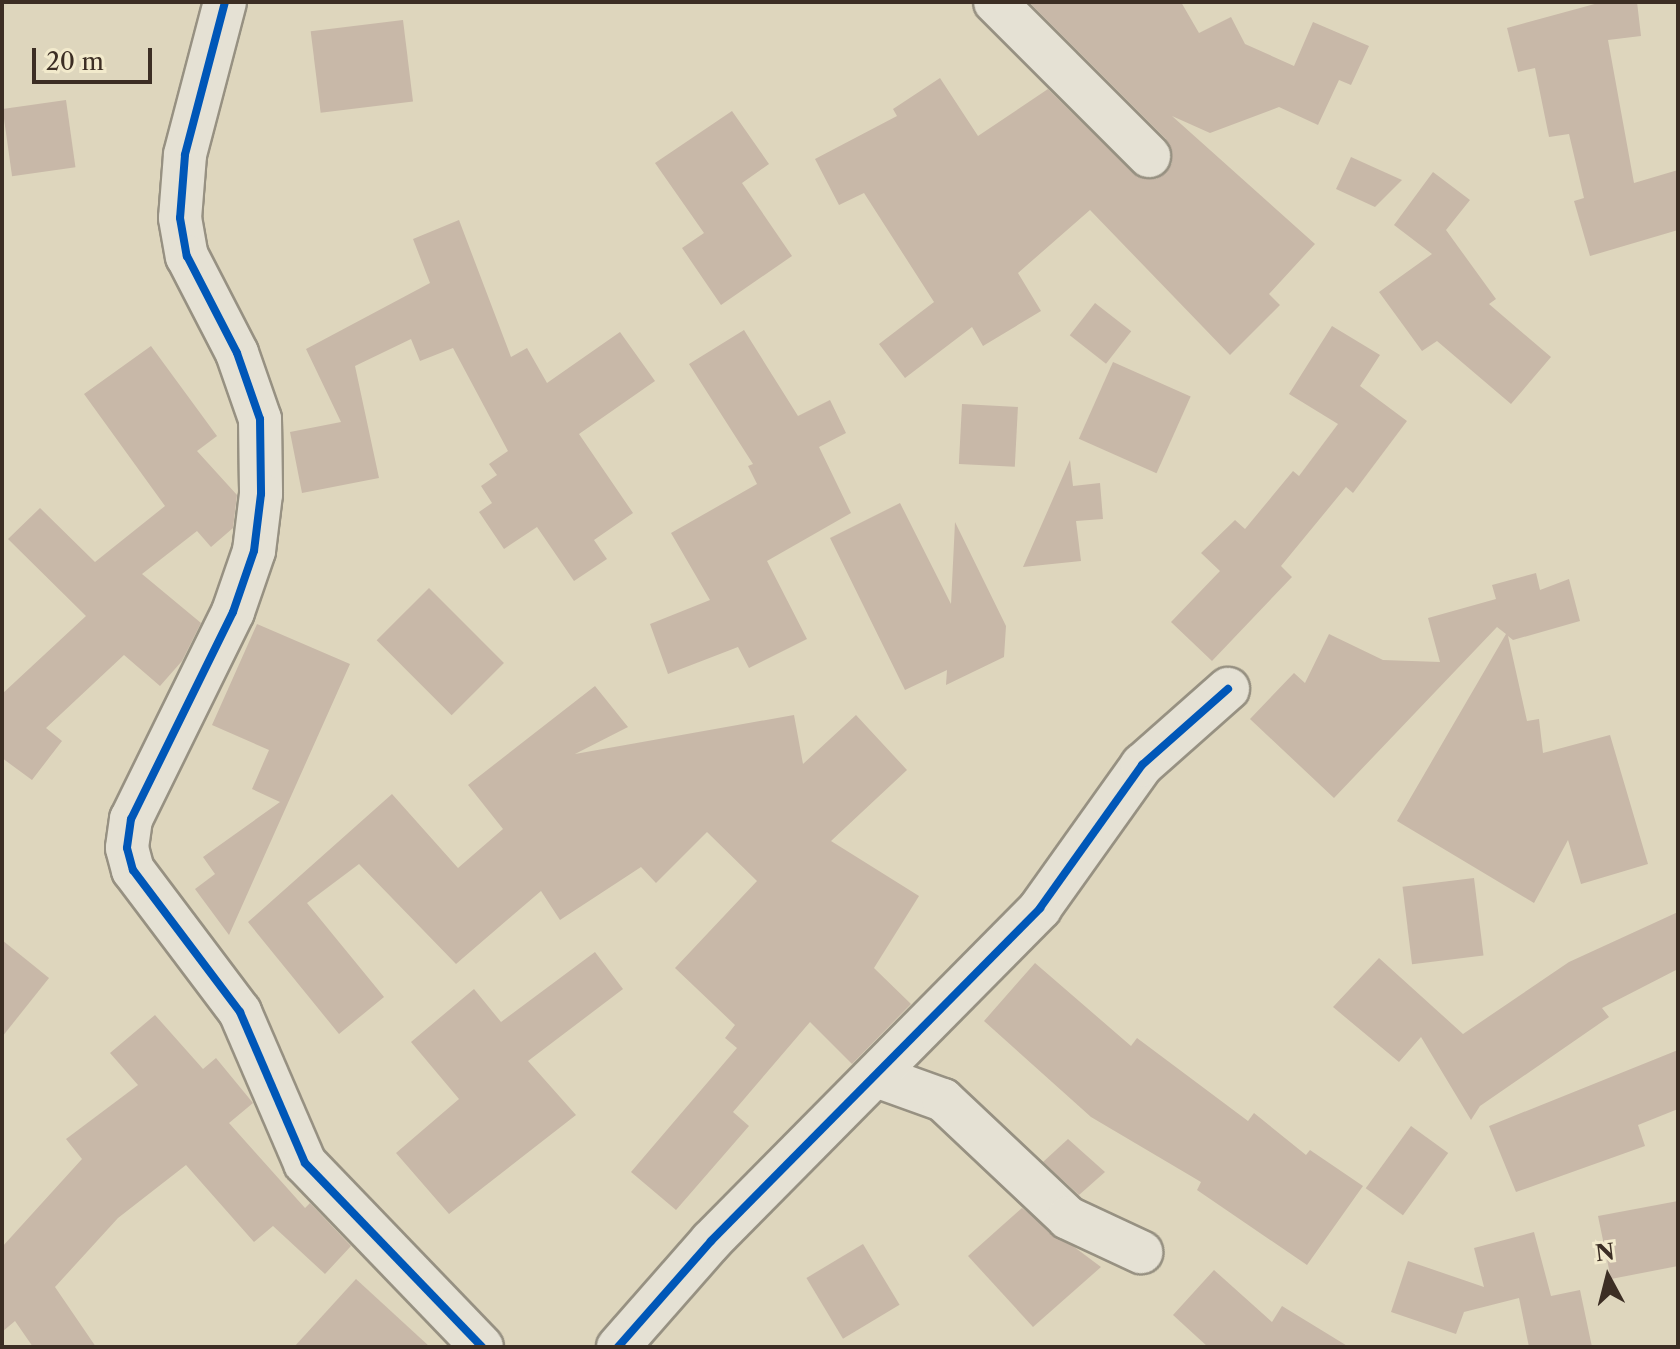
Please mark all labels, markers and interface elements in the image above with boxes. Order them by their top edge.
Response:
scale bar [36,32,156,82]
text: 20 m [46,47,104,76]
north arrow [1568,1237,1648,1317]
text: N [1594,1238,1616,1267]

